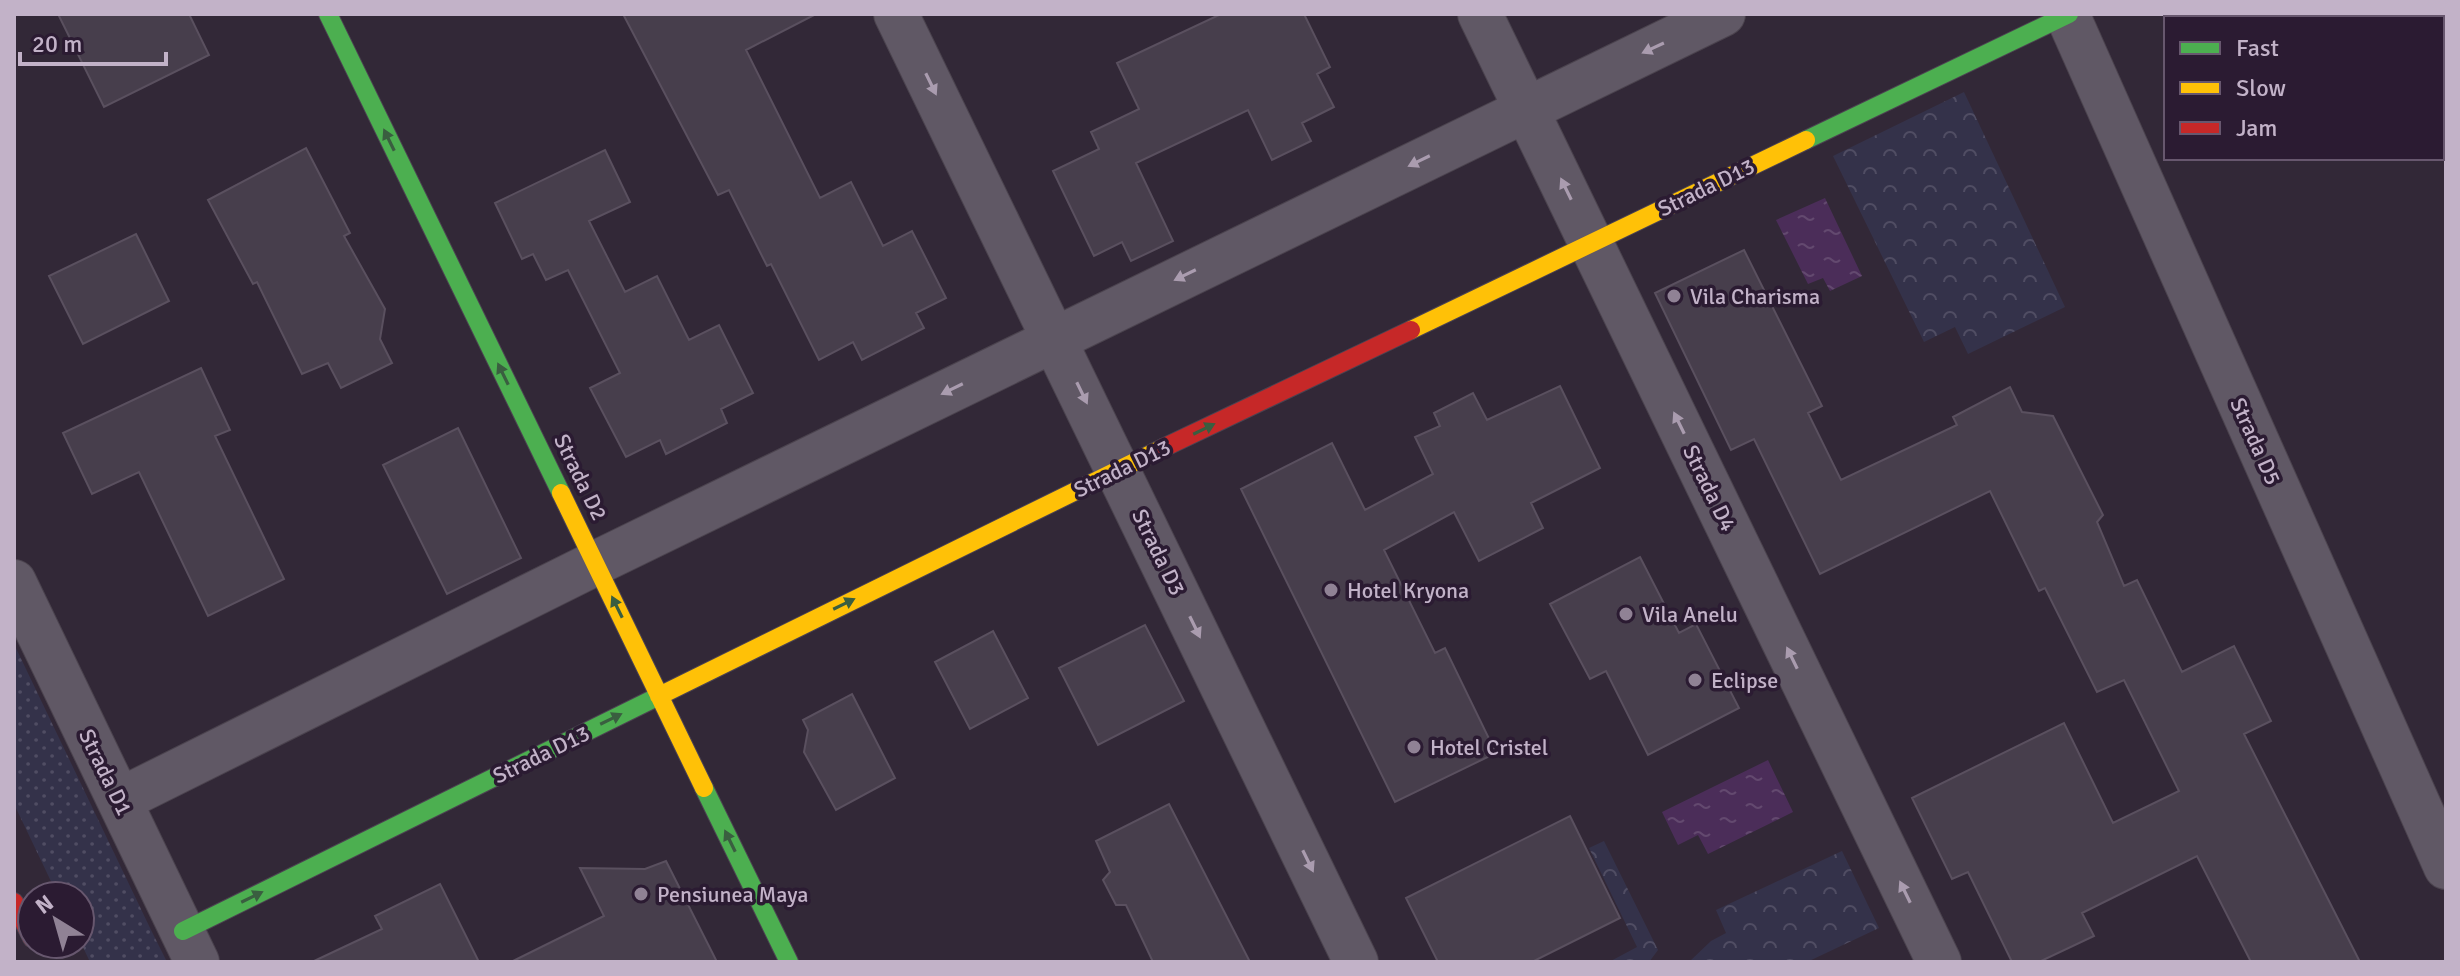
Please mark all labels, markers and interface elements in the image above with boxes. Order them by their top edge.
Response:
scale bar [20,16,166,66]
legend [2164,16,2444,160]
text: 20 m [32,29,82,59]
text: Fast [2236,33,2279,63]
one-way arrow [1641,41,1665,55]
one-way arrow [924,72,938,96]
text: Slow [2236,73,2286,103]
text: Jam [2236,113,2277,143]
one-way arrow [382,128,396,152]
street label: Strada D13 [1653,152,1759,223]
one-way arrow [1407,154,1430,167]
one-way arrow [1559,178,1573,201]
one-way arrow [1174,268,1197,282]
place label: Vila Charisma [1690,283,1820,310]
marker: Vila Charisma [1665,287,1683,305]
one-way arrow [496,362,510,385]
one-way arrow [1076,381,1089,404]
one-way arrow [940,382,963,396]
street label: Strada D5 [2224,393,2287,489]
one-way arrow [1672,412,1686,435]
one-way arrow [1192,422,1215,436]
street label: Strada D2 [548,430,613,525]
street label: Strada D13 [1069,433,1175,504]
street label: Strada D4 [1677,441,1742,536]
street label: Strada D3 [1126,505,1191,600]
place label: Hotel Kryona [1347,577,1469,604]
marker: Hotel Kryona [1322,581,1340,599]
one-way arrow [610,596,624,619]
one-way arrow [832,597,856,611]
place label: Vila Anelu [1642,601,1738,628]
marker: Vila Anelu [1617,605,1635,623]
one-way arrow [1189,615,1202,638]
one-way arrow [1785,646,1799,669]
place label: Eclipse [1711,667,1778,694]
marker: Eclipse [1686,671,1704,689]
one-way arrow [599,712,622,725]
street label: Strada D13 [488,719,594,790]
street label: Strada D1 [73,725,138,820]
place label: Hotel Cristel [1430,734,1548,761]
marker: Hotel Cristel [1405,738,1423,756]
one-way arrow [724,830,737,853]
one-way arrow [1301,850,1315,873]
north arrow [16,880,96,960]
one-way arrow [1898,880,1912,903]
place label: Pensiunea Maya [657,881,808,908]
marker: Pensiunea Maya [632,885,650,903]
text: N [30,889,59,920]
one-way arrow [241,890,264,903]

